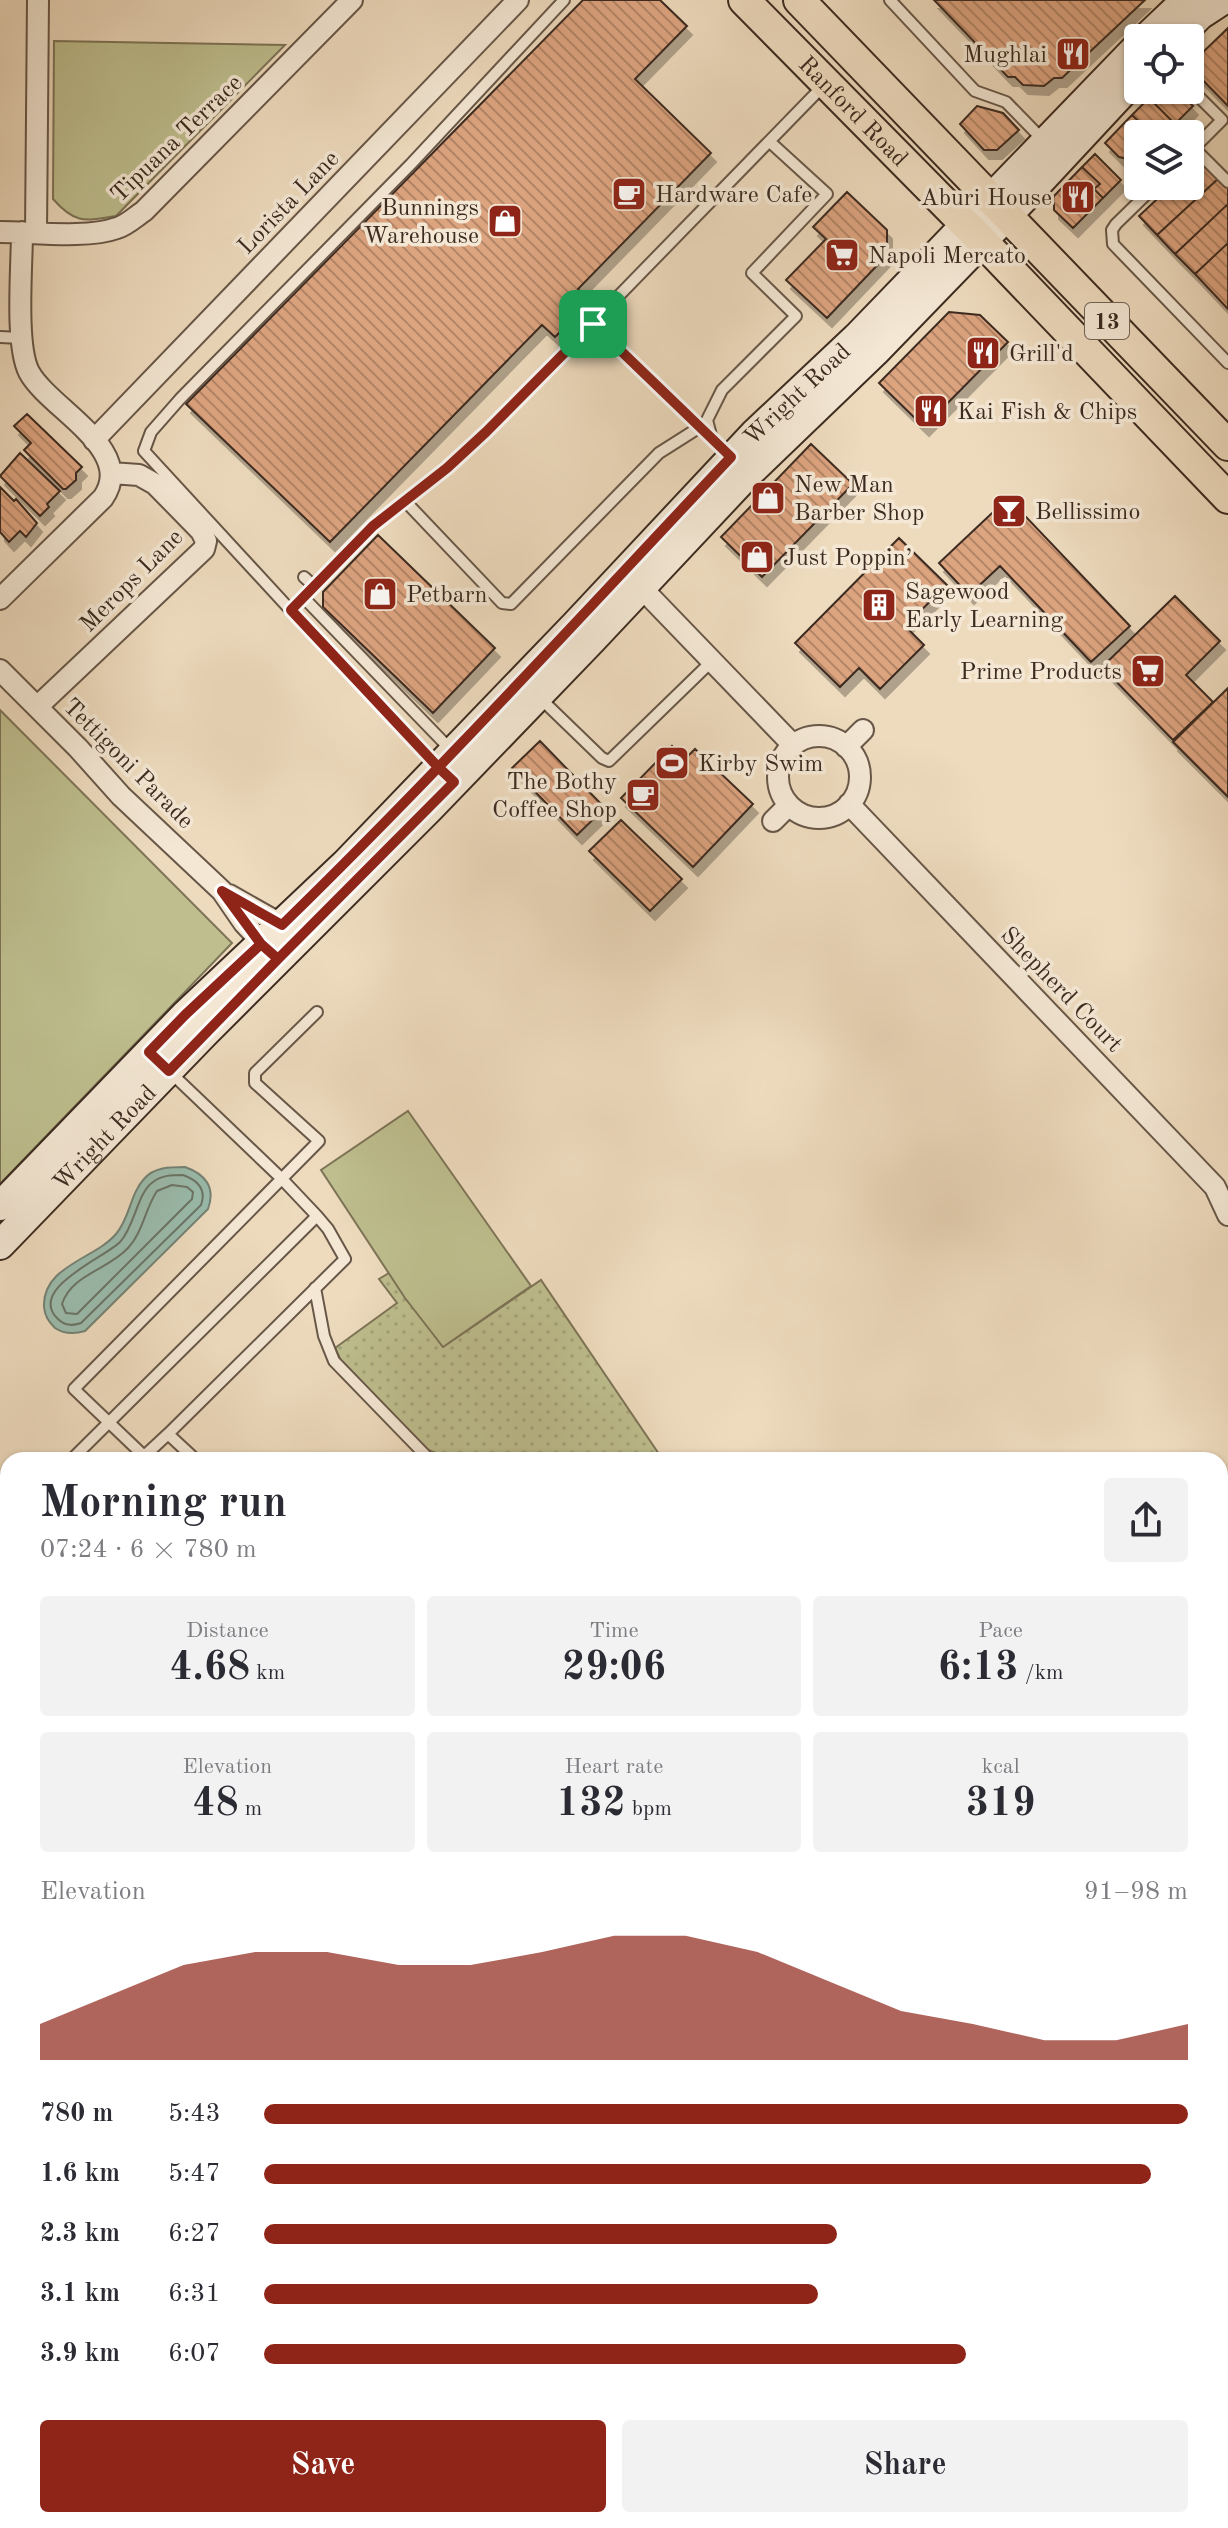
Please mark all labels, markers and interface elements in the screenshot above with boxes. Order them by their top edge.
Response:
map controls [1124,24,1204,200]
button: locate [1124,24,1204,104]
restaurant icon: Mughlai [1054,35,1092,73]
place label: Mughlai [963,44,1047,68]
street label: Ranford Road [793,53,911,172]
street label: Tipuana Terrace [107,71,248,208]
button: layers [1124,120,1204,200]
street label: Lorista Lane [234,147,344,260]
cafe icon: Hardware Cafe [610,175,648,213]
restaurant icon: Aburi House [1059,178,1097,216]
place label: Hardware Cafe [655,184,812,208]
place label: Aburi House [920,187,1052,211]
place label: Bunnings Warehouse [363,197,479,249]
shop icon: Bunnings Warehouse [486,202,524,240]
supermarket icon: Napoli Mercato [823,236,861,274]
place label: Napoli Mercato [868,245,1026,269]
pin [559,290,627,358]
icon: arrive [571,302,615,346]
road number: 13 [1085,303,1129,339]
restaurant icon: Grill'd [964,334,1002,372]
street label: Wright Road [740,340,856,451]
place label: Grill'd [1009,343,1074,367]
restaurant icon: Kai Fish & Chips [912,392,950,430]
place label: Kai Fish & Chips [957,401,1137,425]
place label: New Man Barber Shop [794,474,924,526]
shop icon: New Man Barber Shop [749,479,787,517]
bar icon: Bellissimo [990,492,1028,530]
place label: Bellissimo [1035,501,1140,525]
street label: Merops Lane [76,525,188,637]
shop icon: Just Poppin’ [738,538,776,576]
place label: Just Poppin’ [783,547,912,571]
shop icon: Petbarn [361,575,399,613]
place label: Sagewood Early Learning [905,581,1063,633]
place label: Petbarn [406,584,487,608]
building icon: Sagewood Early Learning [860,586,898,624]
supermarket icon: Prime Products [1129,652,1167,690]
place label: Prime Products [960,661,1122,685]
street label: Tettigoni Parade [58,695,197,834]
sports icon: Kirby Swim [653,744,691,782]
place label: Kirby Swim [698,753,823,777]
place label: The Bothy Coffee Shop [492,771,617,823]
cafe icon: The Bothy Coffee Shop [624,776,662,814]
street label: Shepherd Court [995,923,1126,1058]
street label: Wright Road [50,1081,162,1196]
button: share [1104,1478,1188,1562]
text: Morning run [40,1482,287,1526]
text: 07:24 · 6 × 780 m [40,1537,257,1563]
text: Distance [186,1620,269,1642]
text: Time [589,1620,639,1642]
text: Pace [978,1620,1023,1642]
text: 4.68 [169,1649,250,1689]
text: 29:06 [562,1649,666,1689]
text: 6:13 [938,1649,1019,1689]
text: km [250,1662,285,1684]
text: /km [1019,1662,1064,1684]
text: Elevation [183,1756,272,1778]
text: Heart rate [565,1756,663,1778]
text: kcal [982,1756,1020,1778]
text: 48 [192,1785,239,1825]
text: 132 [556,1785,626,1825]
text: 319 [966,1785,1035,1825]
text: m [239,1798,262,1820]
text: bpm [626,1798,672,1820]
text: Elevation [40,1879,146,1905]
text: 91–98 m [1084,1879,1188,1905]
text: 780 m [40,2101,113,2127]
text: 5:43 [168,2101,221,2127]
text: 1.6 km [40,2161,120,2187]
text: 5:47 [168,2161,221,2187]
text: 2.3 km [40,2221,120,2247]
text: 6:27 [168,2221,221,2247]
text: 3.1 km [40,2281,120,2307]
text: 6:31 [168,2281,221,2307]
text: 3.9 km [40,2341,120,2367]
text: 6:07 [168,2341,221,2367]
button: Save [40,2420,606,2512]
button: Share [622,2420,1188,2512]

